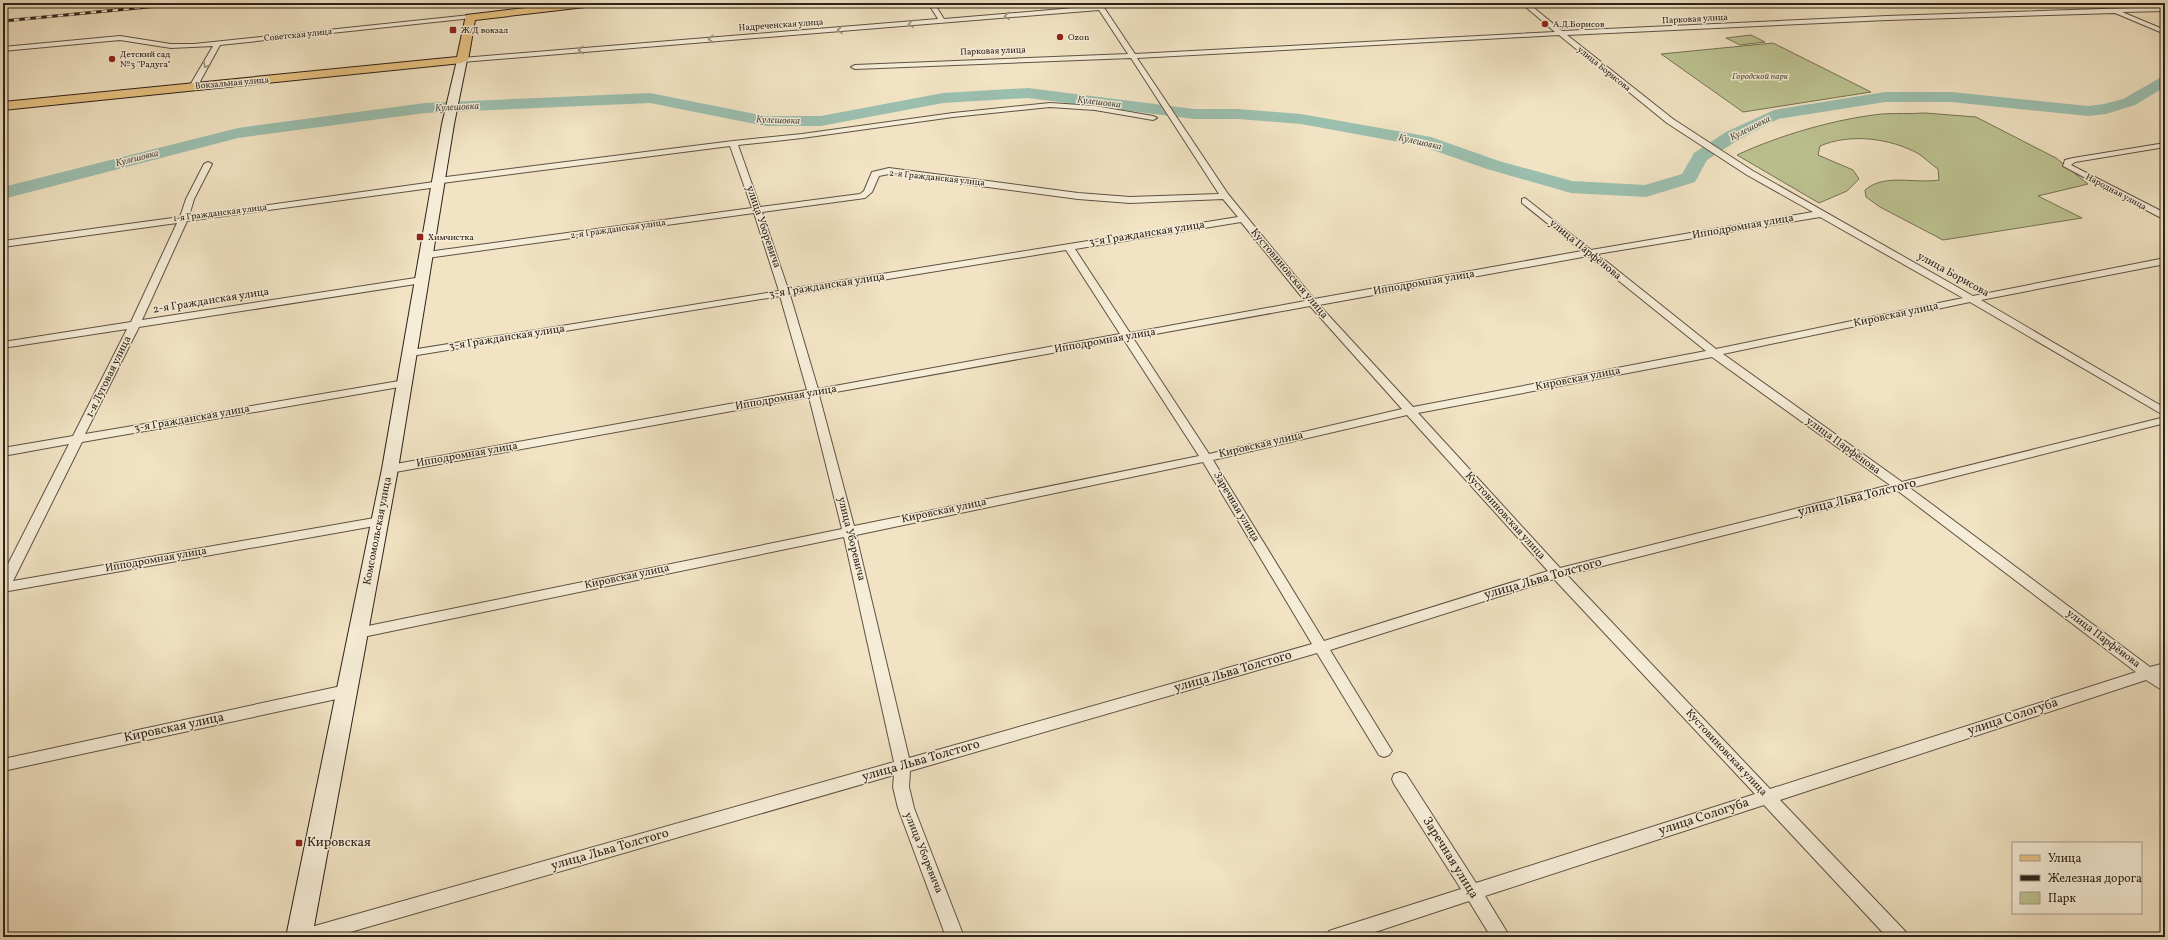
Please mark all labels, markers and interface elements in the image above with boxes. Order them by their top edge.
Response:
one-way arrow [1004,11,1010,20]
street label: Парковая улица [1662,11,1729,27]
street label: Надреченская улица [738,16,824,34]
place label: А.Д.Борисов [1553,18,1605,31]
one-way arrow [908,19,914,28]
marker: А.Д.Борисов [1540,19,1550,29]
place label: Ж/Д вокзал [461,24,508,37]
street label: Советская улица [263,25,333,45]
marker: Ж/Д вокзал [448,25,458,35]
one-way arrow [837,25,843,34]
place label: Ozon [1068,31,1090,44]
marker: Ozon [1055,32,1065,42]
one-way arrow [708,35,714,44]
street label: Парковая улица [960,43,1027,59]
street label: улица Борисова [1574,43,1634,95]
one-way arrow [578,45,584,54]
place label: Детский сад №3 "Радуга" [120,48,170,71]
marker: Детский сад №3 "Радуга" [107,54,117,64]
one-way arrow [203,61,211,68]
park label: Городской парк [1732,70,1789,83]
street label: Вокзальная улица [195,73,270,93]
water label: Кулешовка [1076,92,1122,112]
water label: Кулешовка [435,99,480,115]
water label: Кулешовка [756,112,801,128]
water label: Кулешовка [1727,112,1773,144]
water label: Кулешовка [1397,130,1443,154]
water label: Кулешовка [114,146,160,170]
street label: 2-я Гражданская улица [889,167,986,190]
street label: Народная улица [2083,170,2149,214]
street label: улица Уборевича [742,184,784,271]
street label: 1-я Гражданская улица [172,201,268,225]
street label: Ипподромная улица [1691,211,1796,243]
street label: 2-я Гражданская улица [570,216,667,242]
street label: улица Парфёнова [1546,216,1625,284]
street label: 3-я Гражданская улица [1088,217,1207,251]
street label: Кустовиновская улица [1247,226,1332,323]
place label: Химчистка [428,231,474,244]
marker: Химчистка [415,232,425,242]
street label: улица Борисова [1914,249,1992,301]
street label: Ипподромная улица [1372,267,1477,299]
street label: 3-я Гражданская улица [768,269,887,303]
street label: 2-я Гражданская улица [152,284,271,318]
street label: Кировская улица [1852,299,1940,331]
street label: 3-я Гражданская улица [448,321,567,355]
street label: Ипподромная улица [1053,325,1158,357]
street label: 1-я Луговая улица [83,333,136,420]
street label: Кировская улица [1534,363,1622,395]
street label: Ипподромная улица [734,382,839,414]
street label: 3-я Гражданская улица [133,401,252,437]
street label: улица Парфёнова [1803,414,1884,479]
street label: Кировская улица [1217,428,1305,462]
street label: Ипподромная улица [415,439,520,471]
street label: Заречная улица [1209,469,1263,545]
street label: Кустовиновская улица [1461,469,1549,564]
street label: Комсомольская улица [360,475,396,586]
street label: улица Льва Толстого [1796,475,1918,521]
street label: улица Уборевича [833,495,869,583]
street label: Кировская улица [900,495,988,527]
street label: Ипподромная улица [104,544,209,576]
street label: улица Льва Толстого [1482,554,1604,604]
street label: Кировская улица [583,561,671,593]
street label: улица Парфёнова [2063,606,2143,672]
street label: улица Льва Толстого [1172,647,1294,697]
street label: улица Сологуба [1965,694,2061,740]
street label: Кустовиновская улица [1682,706,1771,800]
street label: Кировская улица [122,709,226,747]
street label: улица Льва Толстого [860,736,982,786]
street label: улица Сологуба [1656,794,1752,840]
street label: улица Уборевича [900,810,946,896]
street label: Заречная улица [1418,814,1482,902]
street label: улица Льва Толстого [549,825,671,875]
place label: Кировская [307,834,371,852]
marker: Кировская [294,838,304,848]
legend [2012,842,2142,914]
text: Улица [2048,851,2081,867]
text: Железная дорога [2048,871,2142,887]
text: Парк [2048,891,2076,907]

